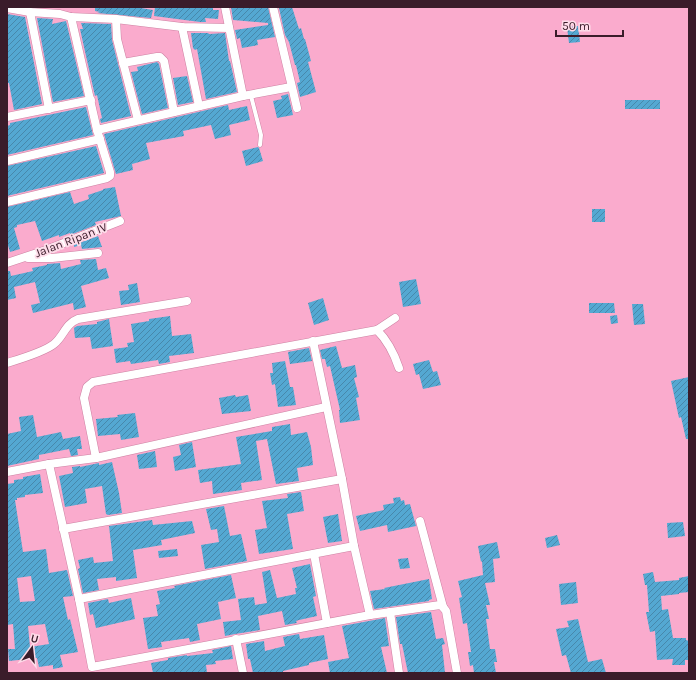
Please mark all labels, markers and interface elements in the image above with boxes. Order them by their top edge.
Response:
scale bar [556,12,623,38]
text: 50 m [562,19,590,33]
street label: Jalan Ripan IV [33,220,109,260]
north arrow [12,628,52,668]
text: U [29,632,40,646]

